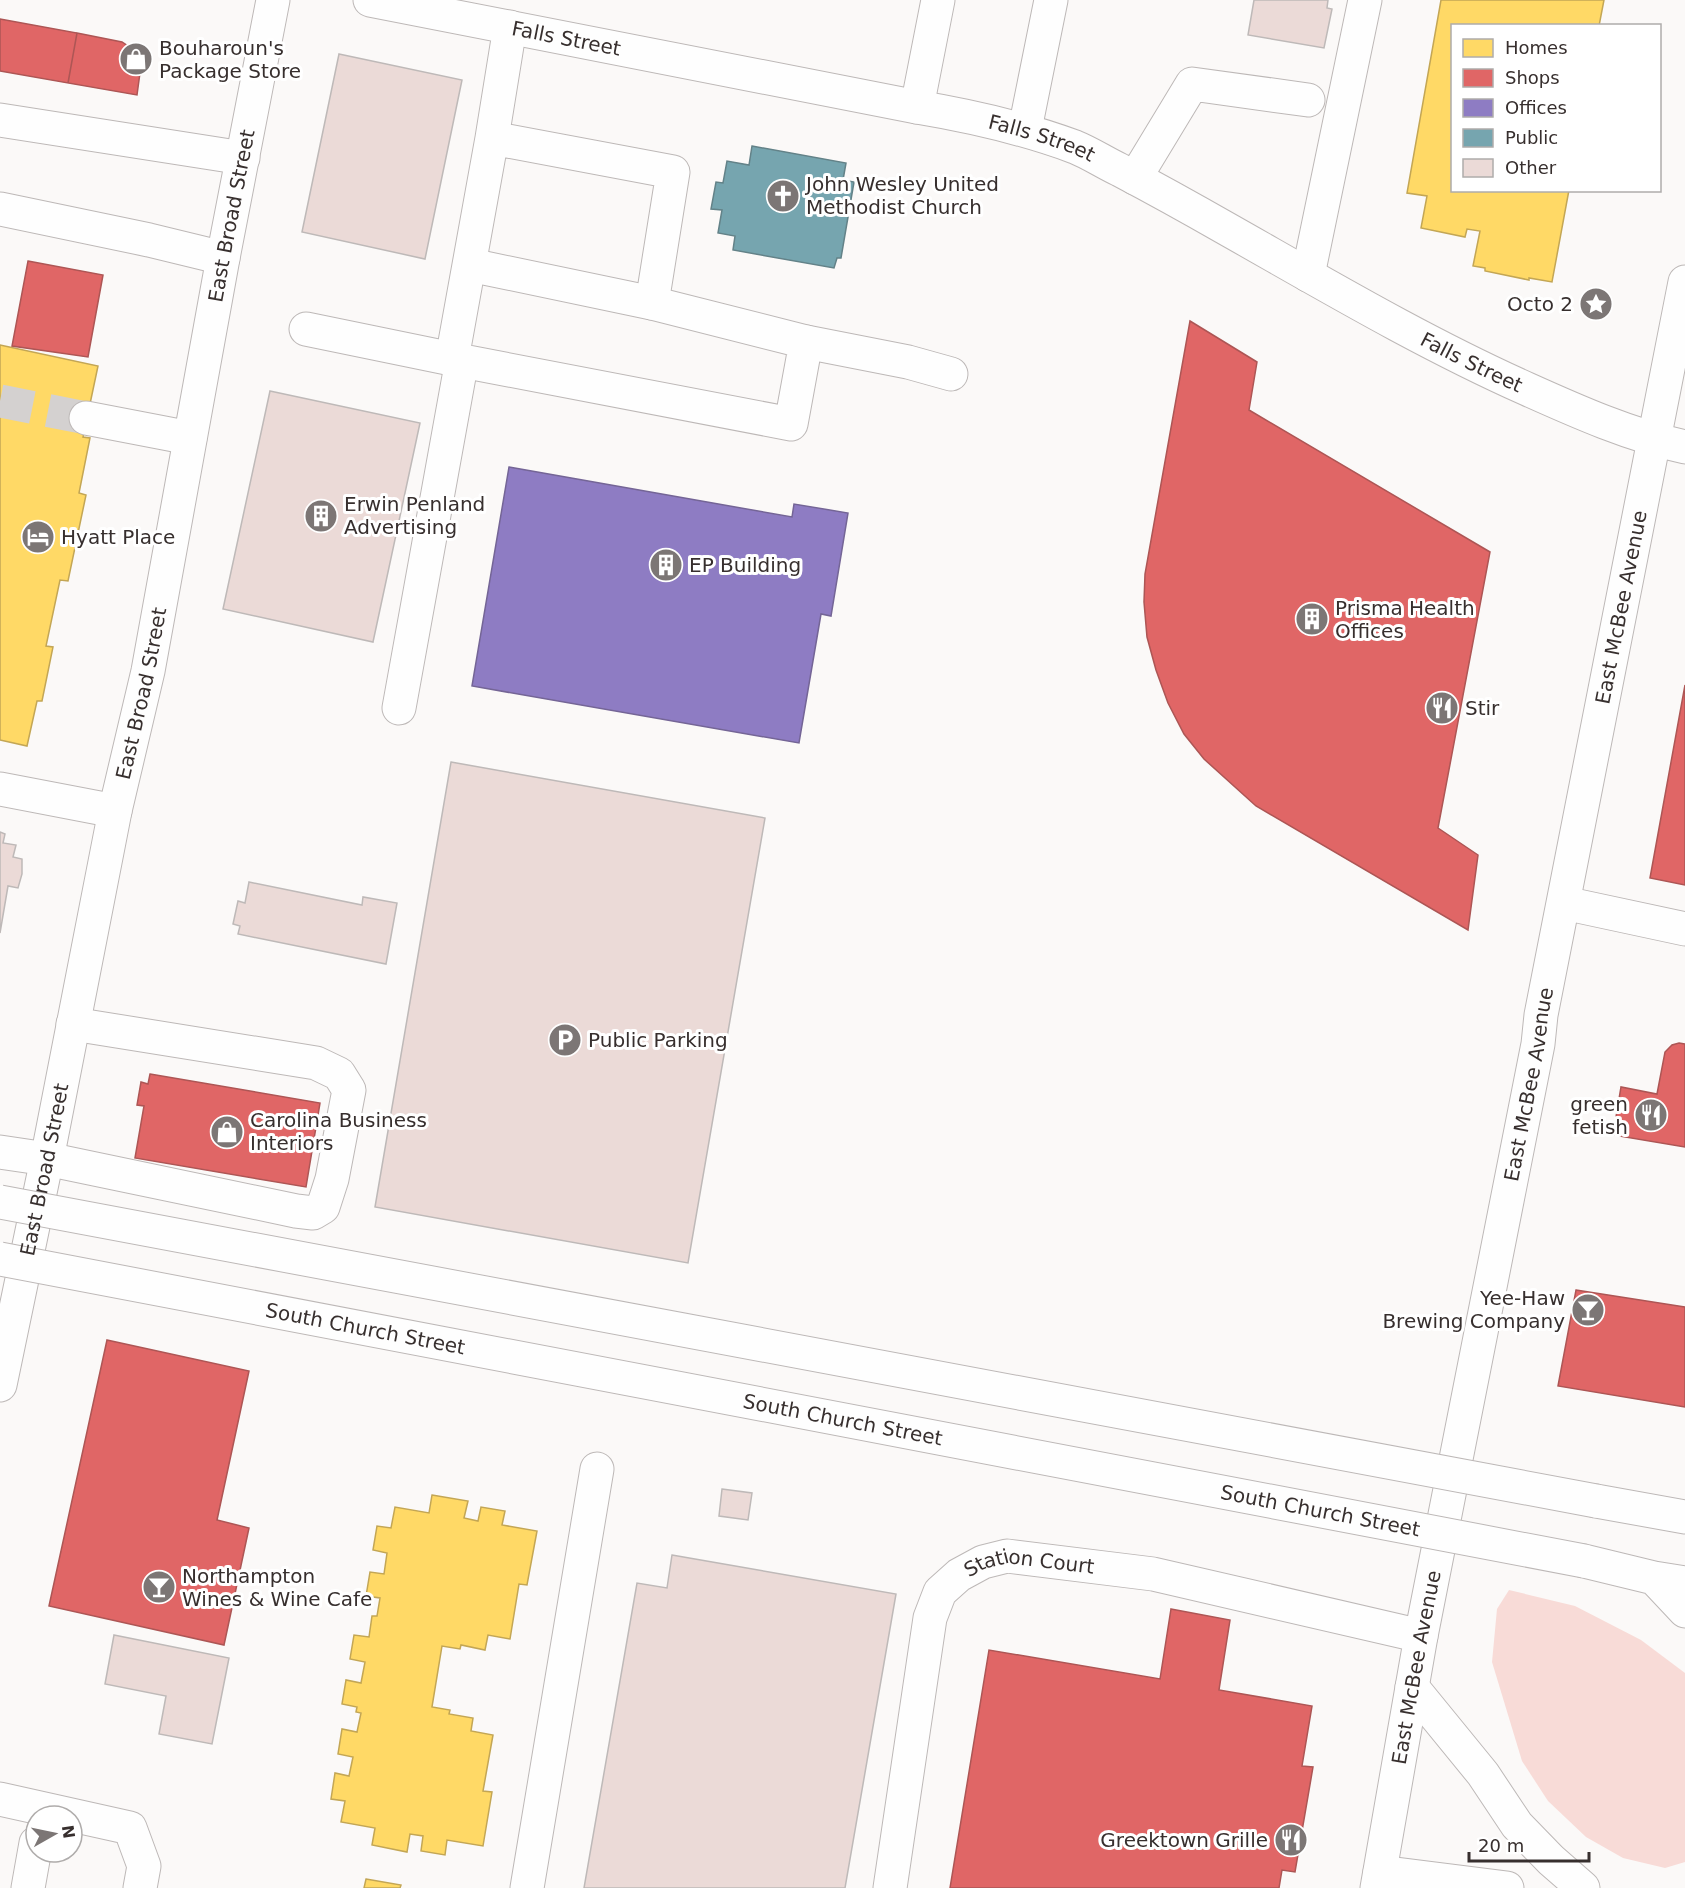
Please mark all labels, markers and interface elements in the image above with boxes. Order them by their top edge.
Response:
street label: Falls Street [510,16,623,61]
legend [1451,24,1661,192]
place label: Bouharoun's Package Store [159,36,301,83]
text: Homes [1505,37,1568,58]
shop icon: Bouharoun's Package Store [118,41,154,77]
text: Shops [1505,67,1560,88]
text: Offices [1505,97,1567,118]
street label: Falls Street [986,110,1099,167]
street label: East Broad Street [203,127,260,304]
text: Public [1505,127,1558,148]
text: Other [1505,157,1557,178]
place label: John Wesley United Methodist Church [804,172,999,219]
church icon: John Wesley United Methodist Church [765,178,801,214]
place icon: Octo 2 [1578,286,1614,322]
place label: Octo 2 [1507,292,1573,316]
street label: Falls Street [1417,327,1527,397]
place label: Erwin Penland Advertising [344,492,485,539]
building icon: Erwin Penland Advertising [303,498,339,534]
street label: East McBee Avenue [1590,508,1652,706]
hotel icon: Hyatt Place [20,519,56,555]
place label: Hyatt Place [61,525,175,549]
building icon: EP Building [648,547,684,583]
place label: EP Building [689,553,801,577]
place label: Prisma Health Offices [1335,596,1475,643]
building icon: Prisma Health Offices [1294,601,1330,637]
street label: East Broad Street [111,605,171,782]
restaurant icon: Stir [1424,690,1460,726]
place label: Stir [1465,696,1500,720]
street label: East McBee Avenue [1499,985,1558,1183]
parking icon: Public Parking [547,1022,583,1058]
place label: Public Parking [588,1028,728,1052]
street label: East Broad Street [15,1081,74,1258]
place label: green fetish [1570,1092,1628,1139]
restaurant icon: green fetish [1633,1097,1669,1133]
place label: Carolina Business Interiors [250,1108,427,1155]
shop icon: Carolina Business Interiors [209,1114,245,1150]
place label: Yee-Haw Brewing Company [1382,1286,1565,1333]
bar icon: Yee-Haw Brewing Company [1570,1292,1606,1328]
street label: South Church Street [264,1298,467,1359]
street label: South Church Street [741,1389,945,1450]
street label: South Church Street [1218,1480,1422,1541]
street label: Station Court [960,1544,1096,1582]
place label: Northampton Wines & Wine Cafe [182,1564,372,1611]
street label: East McBee Avenue [1387,1568,1446,1766]
bar icon: Northampton Wines & Wine Cafe [141,1569,177,1605]
north arrow [24,1804,84,1864]
restaurant icon: Greektown Grille [1273,1822,1309,1858]
text: N [58,1824,79,1840]
scale bar [1469,1825,1589,1863]
place label: Greektown Grille [1100,1828,1268,1852]
text: 20 m [1478,1835,1524,1856]

